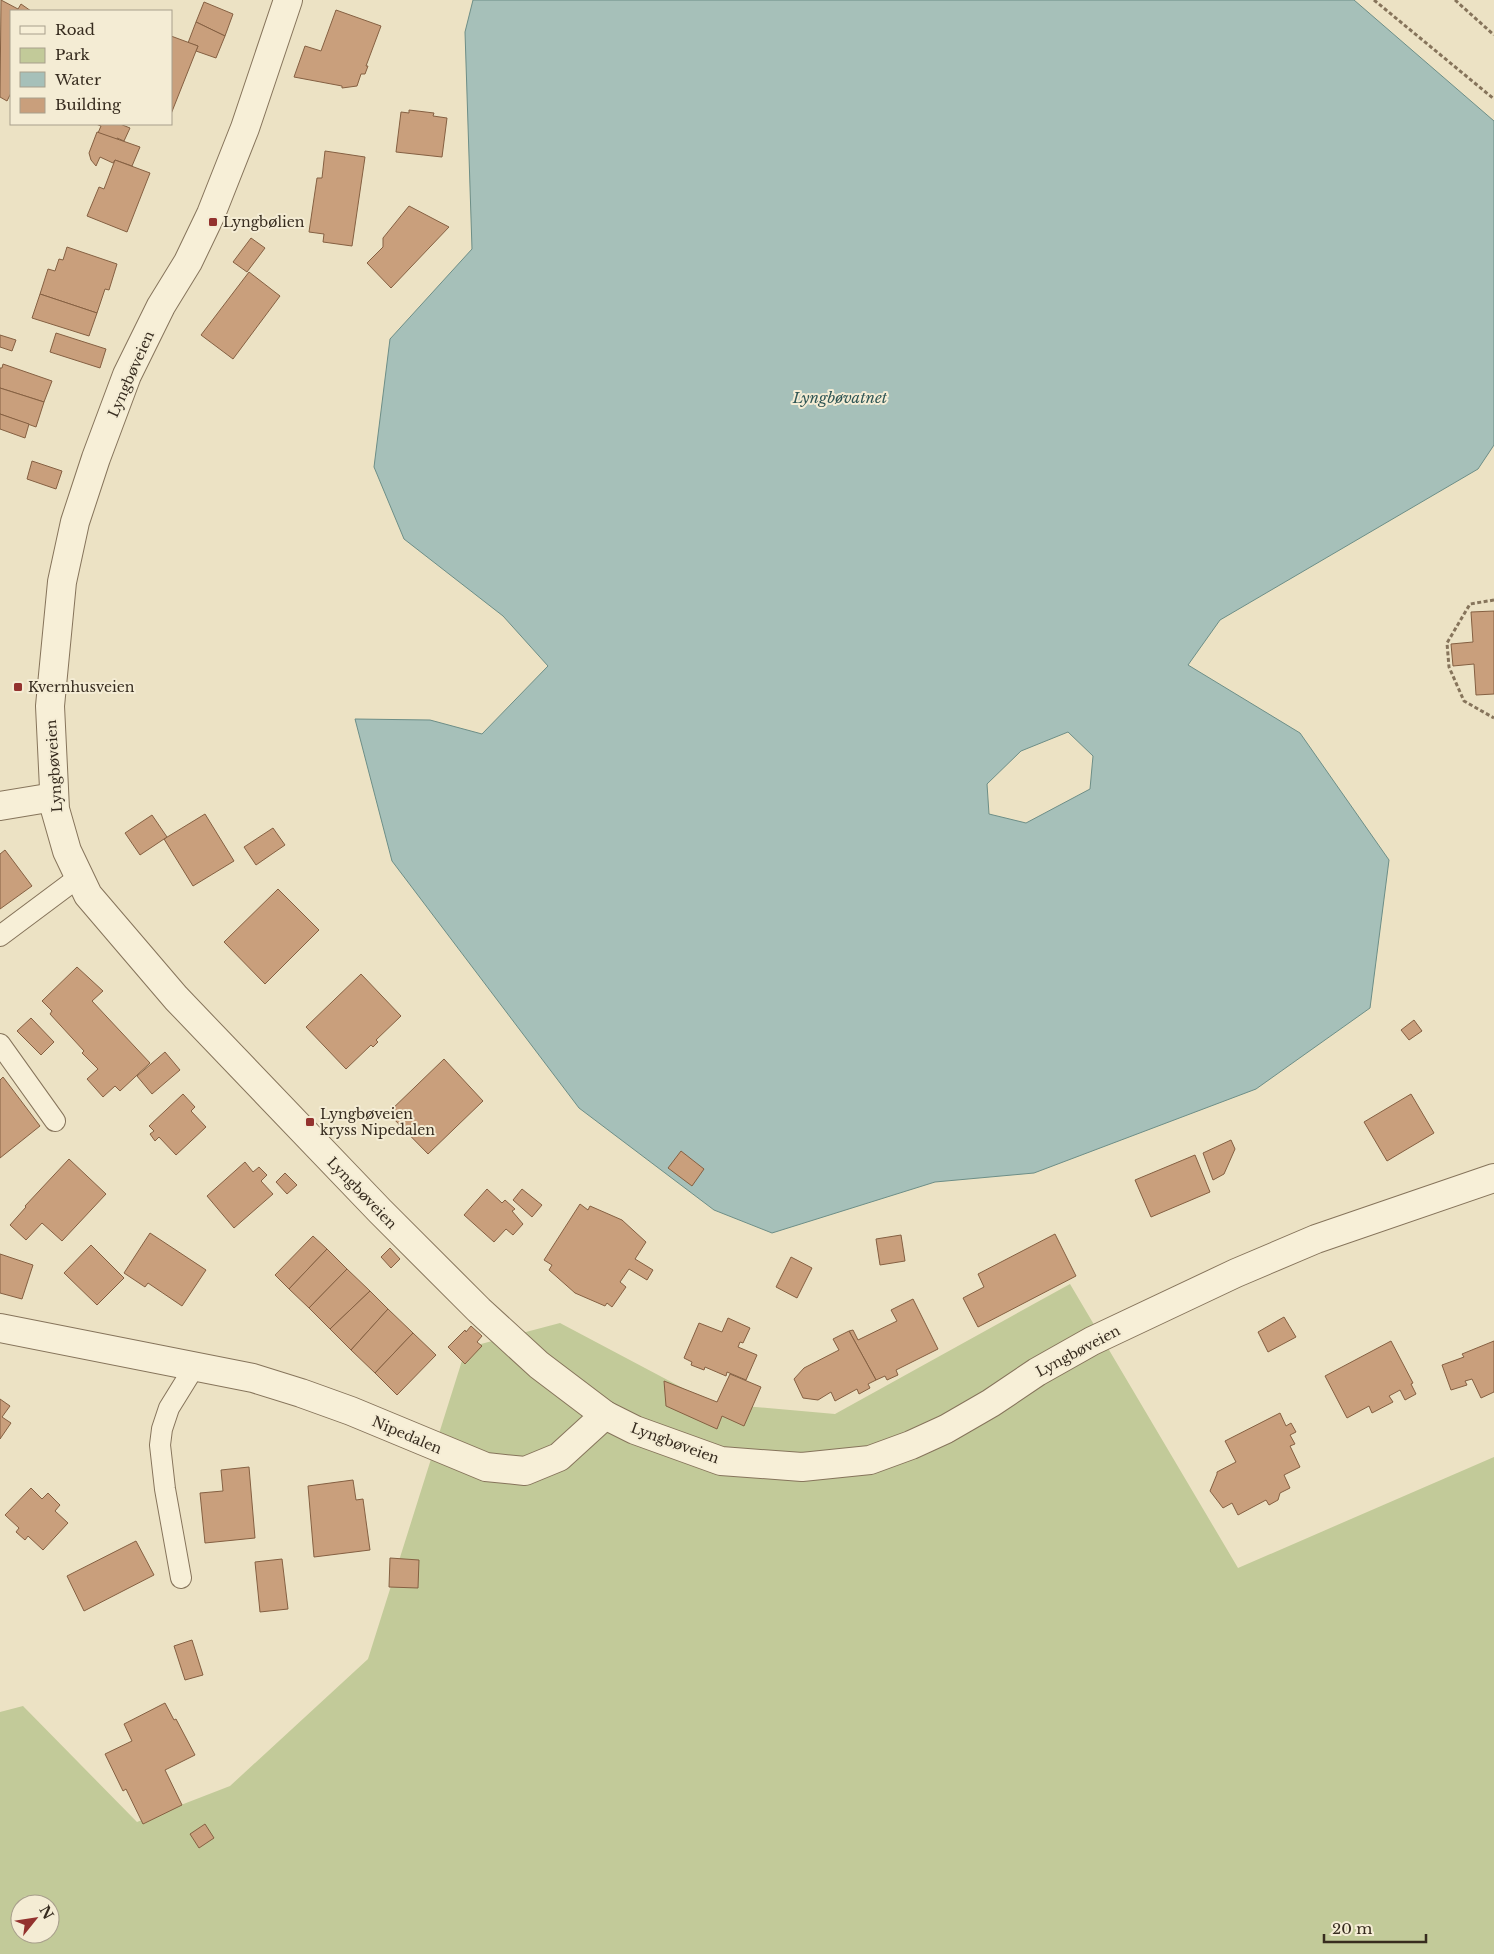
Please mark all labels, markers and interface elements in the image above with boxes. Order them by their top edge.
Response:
legend [10,10,172,125]
text: Road [55,20,95,39]
text: Park [55,45,91,64]
text: Water [54,70,102,89]
text: Building [55,95,122,114]
place label: Lyngbølien [223,213,305,231]
marker: Lyngbølien [207,216,219,228]
street label: Lyngbøveien [104,328,158,420]
water label: Lyngbøvatnet [792,388,888,407]
place label: Kvernhusveien [28,678,135,696]
marker: Kvernhusveien [12,681,24,693]
street label: Lyngbøveien [42,719,66,813]
place label: Lyngbøveien kryss Nipedalen [320,1105,435,1139]
marker: Lyngbøveien kryss Nipedalen [304,1116,316,1128]
street label: Lyngbøveien [323,1153,401,1233]
street label: Lyngbøveien [1033,1321,1124,1381]
street label: Nipedalen [369,1412,445,1458]
street label: Lyngbøveien [628,1419,722,1467]
north arrow [10,1894,60,1944]
text: N [35,1902,57,1923]
scale bar [1324,1912,1426,1944]
text: 20 m [1332,1919,1372,1938]

